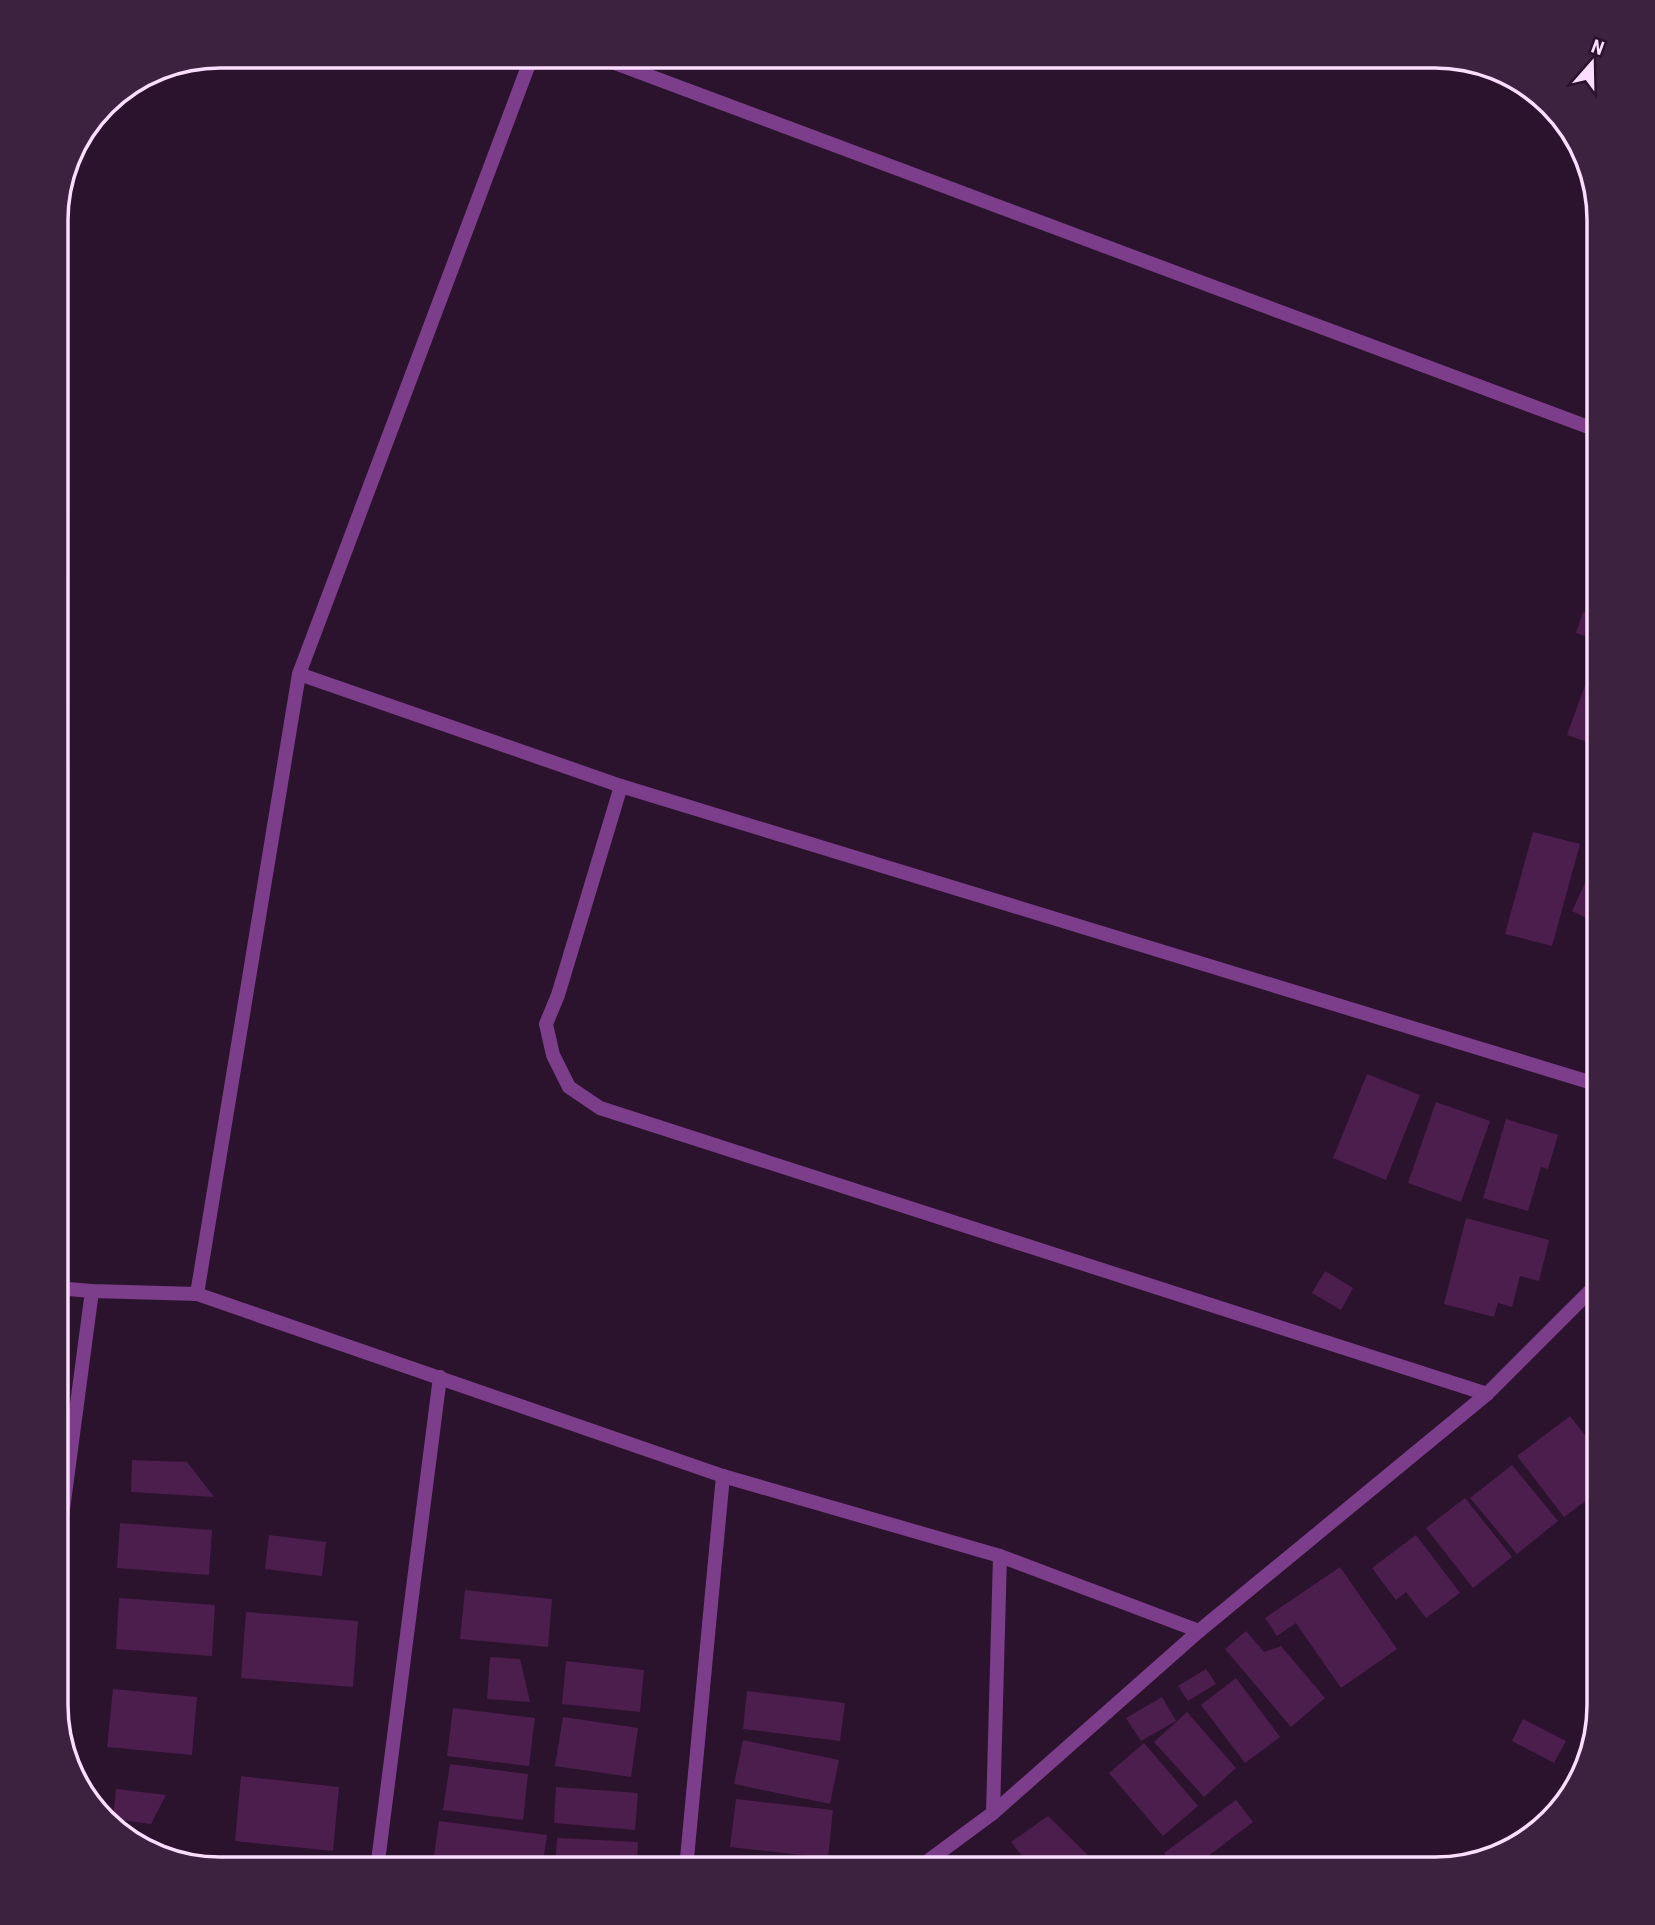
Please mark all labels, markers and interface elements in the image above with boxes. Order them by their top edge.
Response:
north arrow [1557,28,1627,98]
text: N [1588,35,1607,60]

